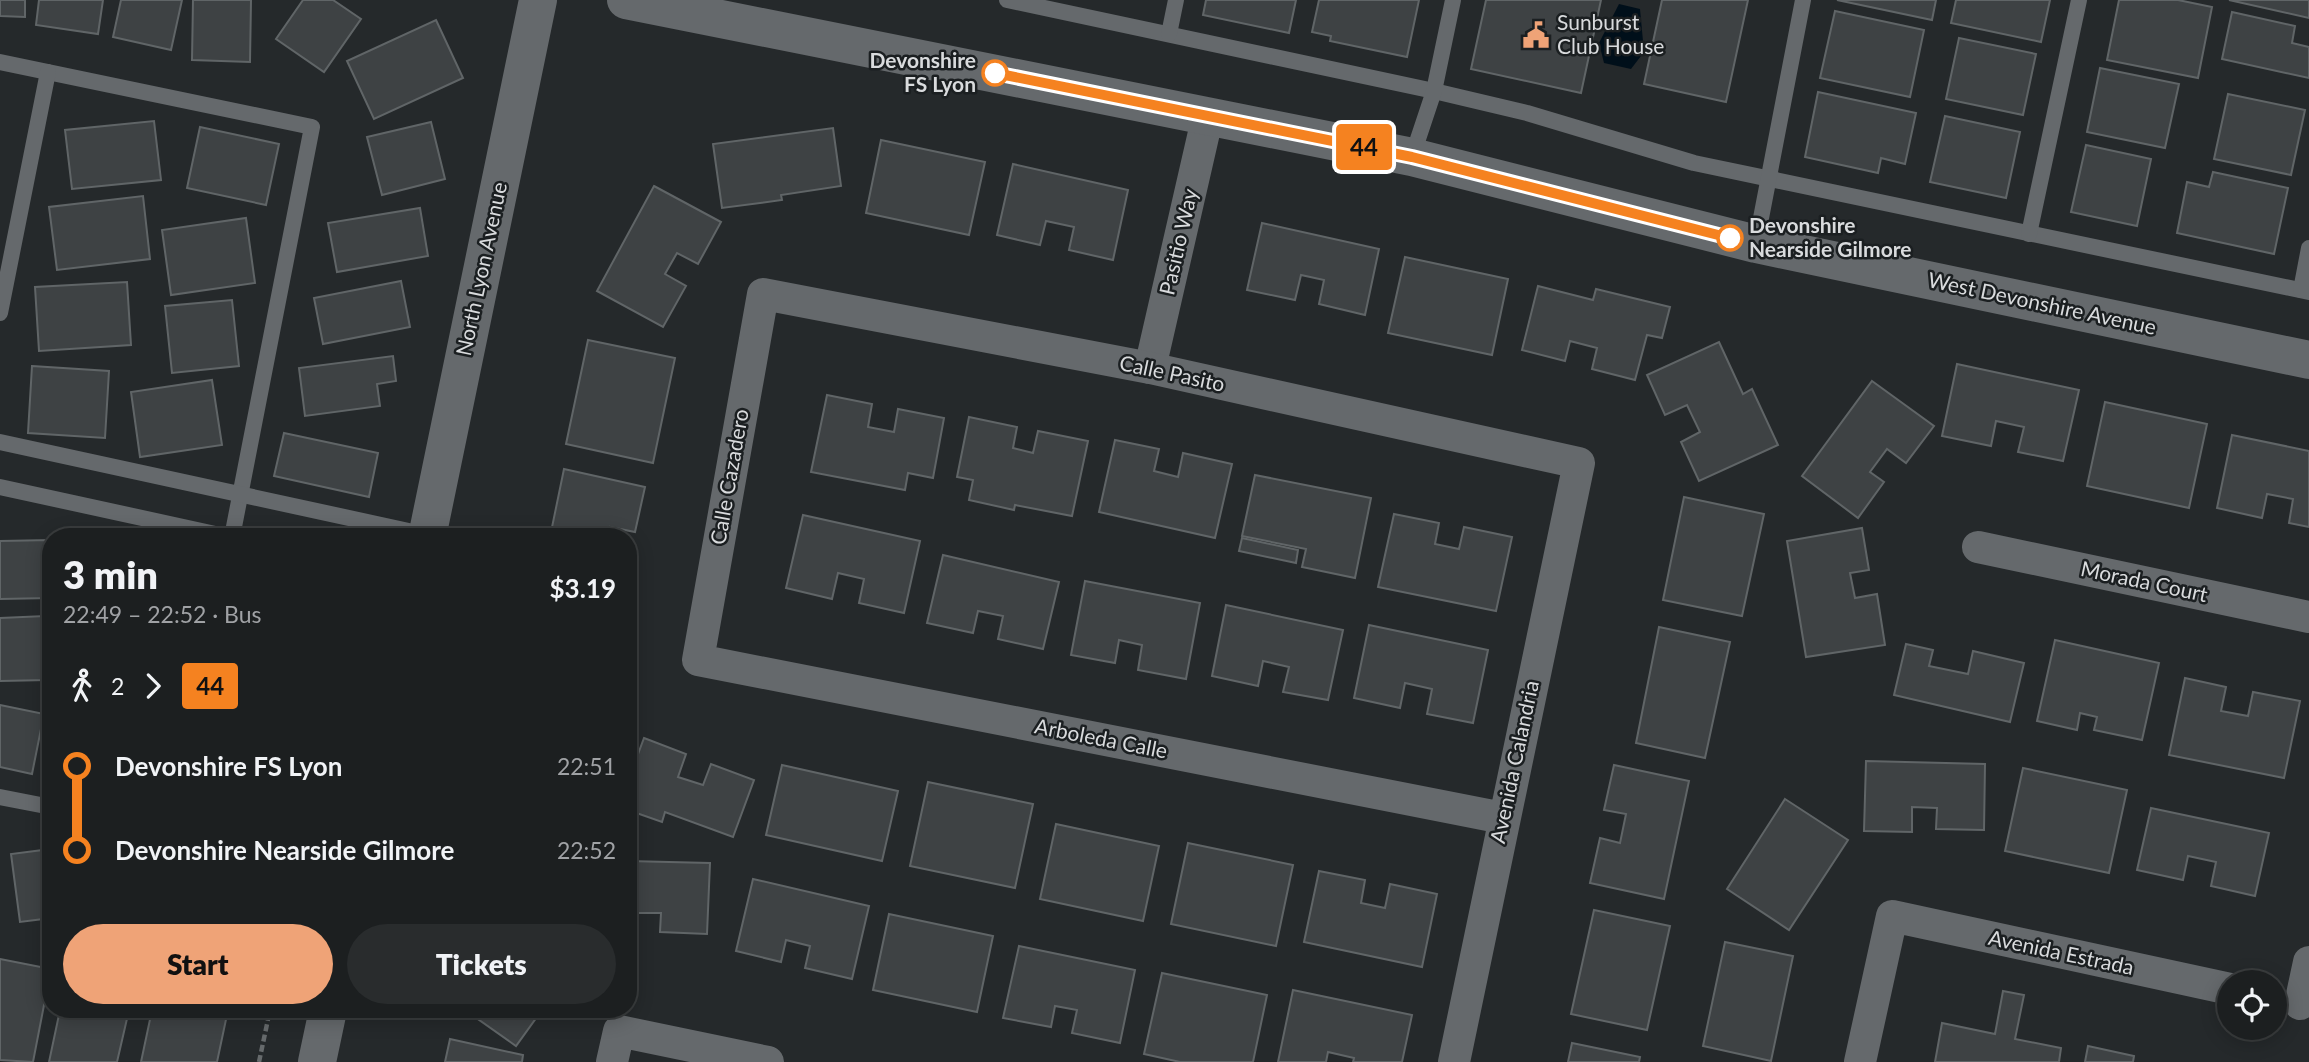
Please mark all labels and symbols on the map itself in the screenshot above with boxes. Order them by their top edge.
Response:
place label: Sunburst Club House [1557,9,1664,58]
public building icon: Sunburst Club House [1521,20,1551,50]
place label: Devonshire FS Lyon [869,47,976,96]
marker: Devonshire FS Lyon [982,60,1008,86]
line badge: 44 [1332,124,1396,170]
street label: North Lyon Avenue [450,179,511,358]
street label: Pasitio Way [1153,186,1202,297]
place label: Devonshire Nearside Gilmore [1749,212,1911,261]
marker: Devonshire Nearside Gilmore [1717,225,1743,251]
street label: West Devonshire Avenue [1926,266,2159,339]
street label: Calle Pasito [1117,349,1227,396]
street label: Calle Cazadero [704,407,753,546]
street label: Morada Court [2079,555,2211,606]
street label: Avenida Calandria [1484,678,1543,845]
street label: Arboleda Calle [1033,712,1170,763]
street label: Avenida Estrada [1986,924,2136,979]

